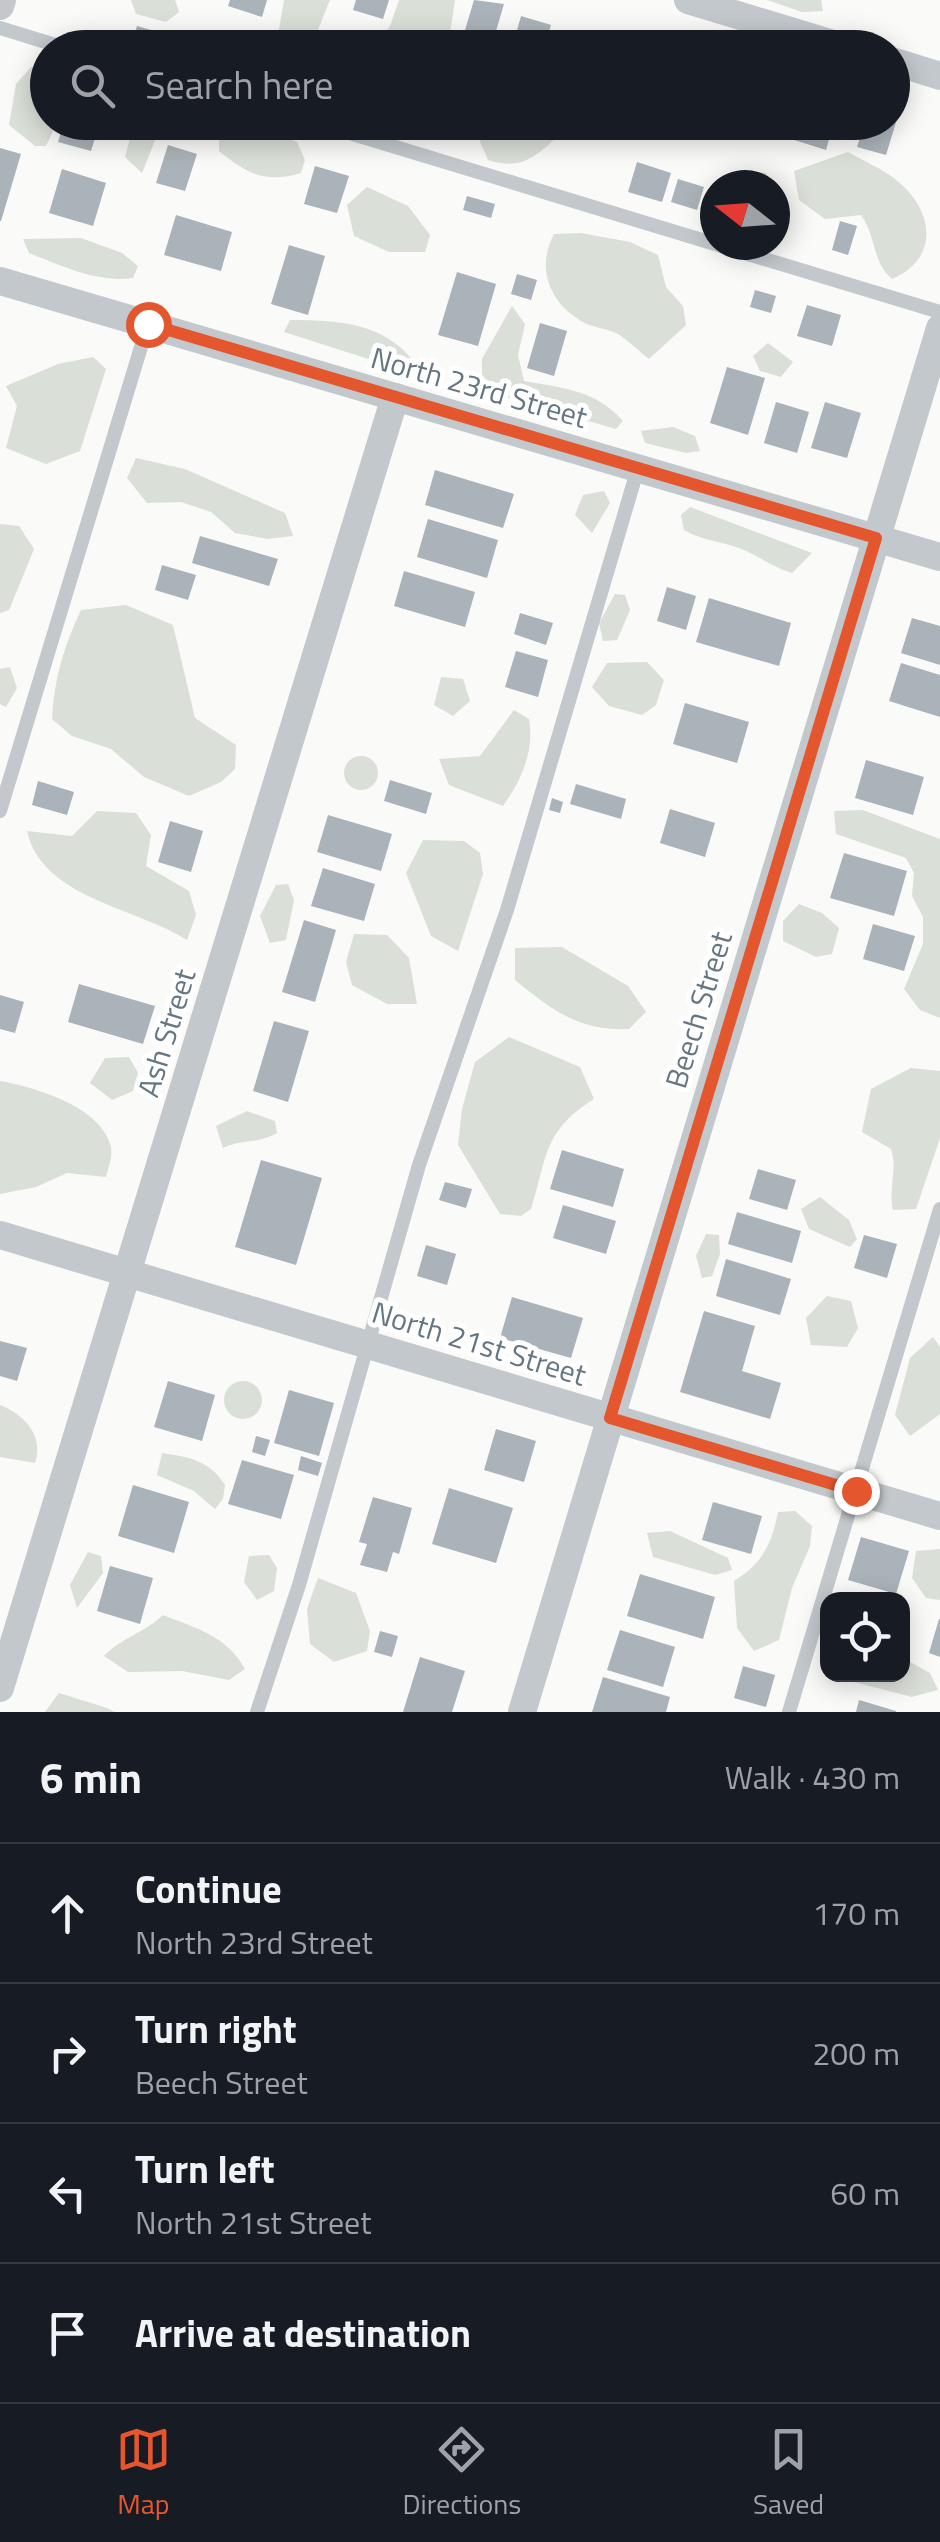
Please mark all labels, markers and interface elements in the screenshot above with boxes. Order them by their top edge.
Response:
search box [30,30,910,140]
text: Search here [145,56,333,114]
icon: search [65,58,120,113]
north arrow [700,170,790,260]
route start [126,302,172,348]
street label: North 23rd Street [366,334,593,440]
street label: Beech Street [652,925,744,1094]
street label: Ash Street [125,962,207,1102]
street label: North 21st Street [367,1289,592,1398]
route end [834,1469,880,1515]
map controls [820,1592,910,1682]
button: locate [820,1592,910,1682]
text: 6 min [40,1745,142,1809]
text: Walk · 430 m [725,1753,900,1801]
text: Continue [135,1860,282,1918]
icon: ahead [40,1886,95,1941]
text: 170 m [812,1889,900,1937]
text: North 23rd Street [135,1918,373,1966]
text: Turn right [135,2000,297,2058]
icon: right [40,2026,95,2081]
text: 200 m [812,2029,900,2077]
text: Beech Street [135,2058,308,2106]
text: Turn left [135,2140,275,2198]
icon: left [40,2166,95,2221]
text: 60 m [830,2169,900,2217]
text: North 21st Street [135,2198,371,2246]
text: Arrive at destination [135,2304,471,2362]
icon: arrive [40,2306,95,2361]
tab: Map [116,2422,171,2525]
tab: Directions [403,2422,521,2525]
tab: Saved [753,2422,824,2525]

